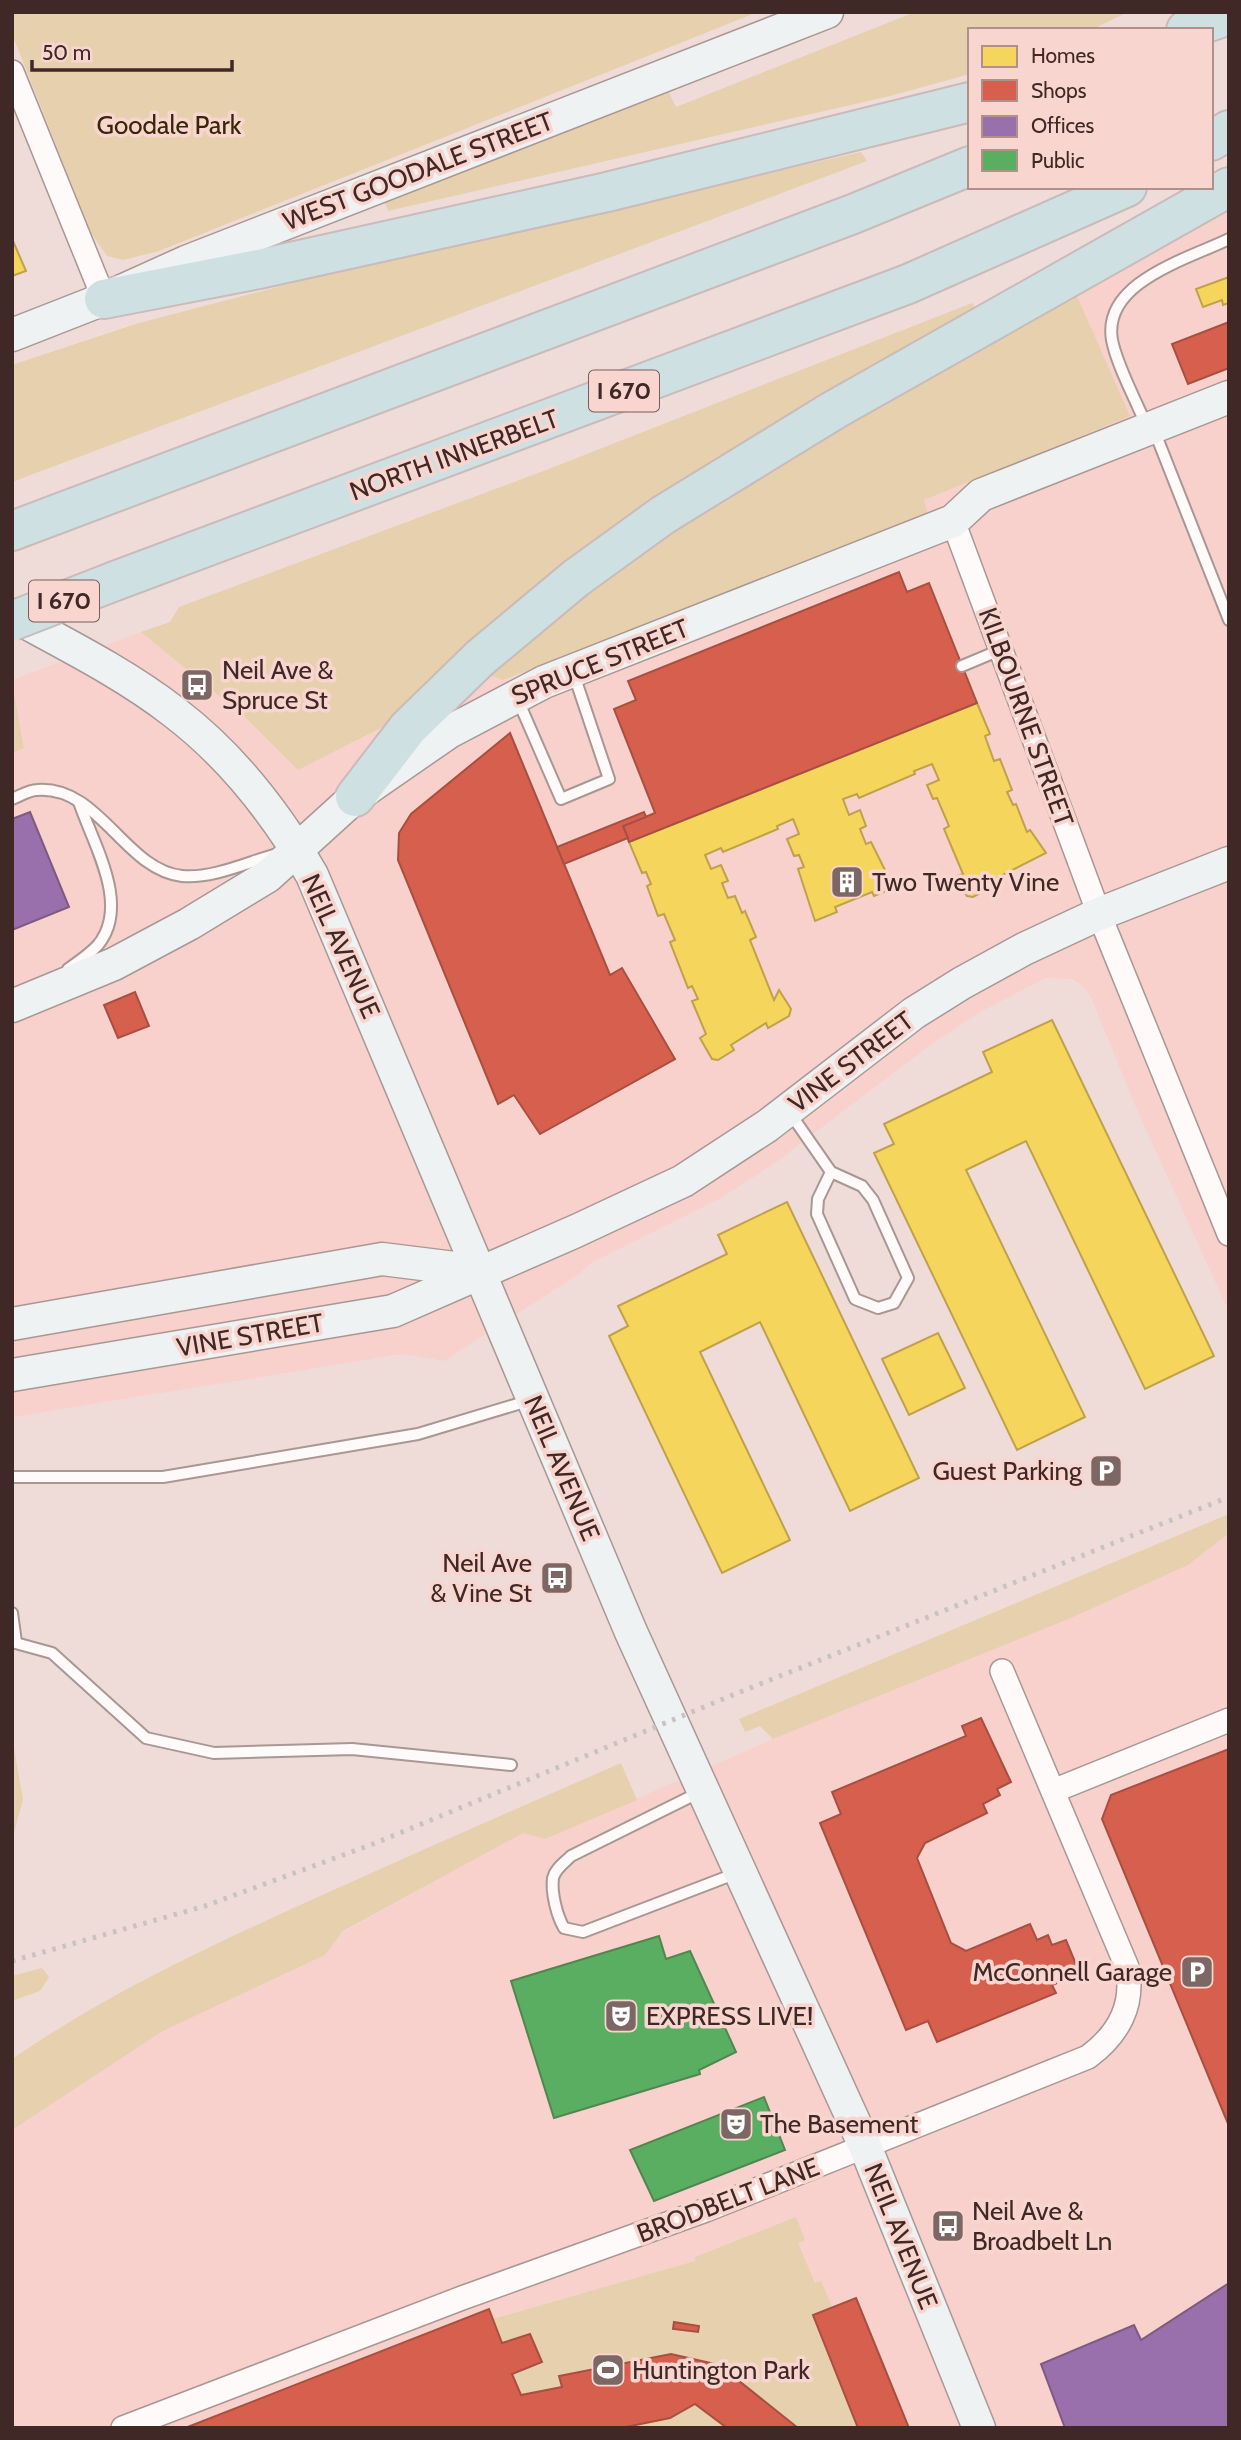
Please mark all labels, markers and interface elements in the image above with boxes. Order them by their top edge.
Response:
scale bar [32,28,231,72]
legend [968,28,1213,189]
text: 50 m [42,40,91,65]
text: Homes [1031,43,1095,68]
text: Shops [1031,78,1087,103]
street label: WEST GOODALE STREET [278,105,558,237]
park label: Goodale Park [97,109,242,141]
text: Offices [1031,113,1095,138]
text: Public [1031,148,1085,173]
road number: I 670 [589,370,659,412]
street label: NORTH INNERBELT [345,402,563,508]
road number: I 670 [29,580,99,622]
street label: KILBOURNE STREET [972,603,1080,831]
street label: SPRUCE STREET [507,612,693,712]
place label: Neil Ave & Spruce St [222,654,334,716]
bus stop icon: Neil Ave & Spruce St [178,666,216,704]
building icon: Two Twenty Vine [828,863,866,901]
place label: Two Twenty Vine [872,866,1059,898]
street label: NEIL AVENUE [295,869,387,1023]
street label: VINE STREET [782,1004,920,1119]
street label: VINE STREET [174,1306,326,1364]
street label: NEIL AVENUE [517,1391,607,1545]
parking icon: Guest Parking [1087,1452,1125,1490]
place label: Guest Parking [933,1455,1083,1487]
place label: Neil Ave & Vine St [430,1547,532,1609]
bus stop icon: Neil Ave & Vine St [538,1559,576,1597]
parking icon: McConnell Garage [1178,1953,1216,1991]
place label: McConnell Garage [973,1956,1172,1988]
theatre icon: EXPRESS LIVE! [602,1997,640,2035]
place label: EXPRESS LIVE! [646,2000,813,2032]
theatre icon: The Basement [717,2105,755,2143]
place label: The Basement [760,2108,918,2140]
street label: BRODBELT LANE [632,2151,824,2249]
street label: NEIL AVENUE [857,2158,945,2314]
place label: Neil Ave & Broadbelt Ln [972,2195,1112,2257]
bus stop icon: Neil Ave & Broadbelt Ln [929,2207,967,2245]
sports icon: Huntington Park [589,2351,627,2389]
place label: Huntington Park [632,2354,810,2386]

